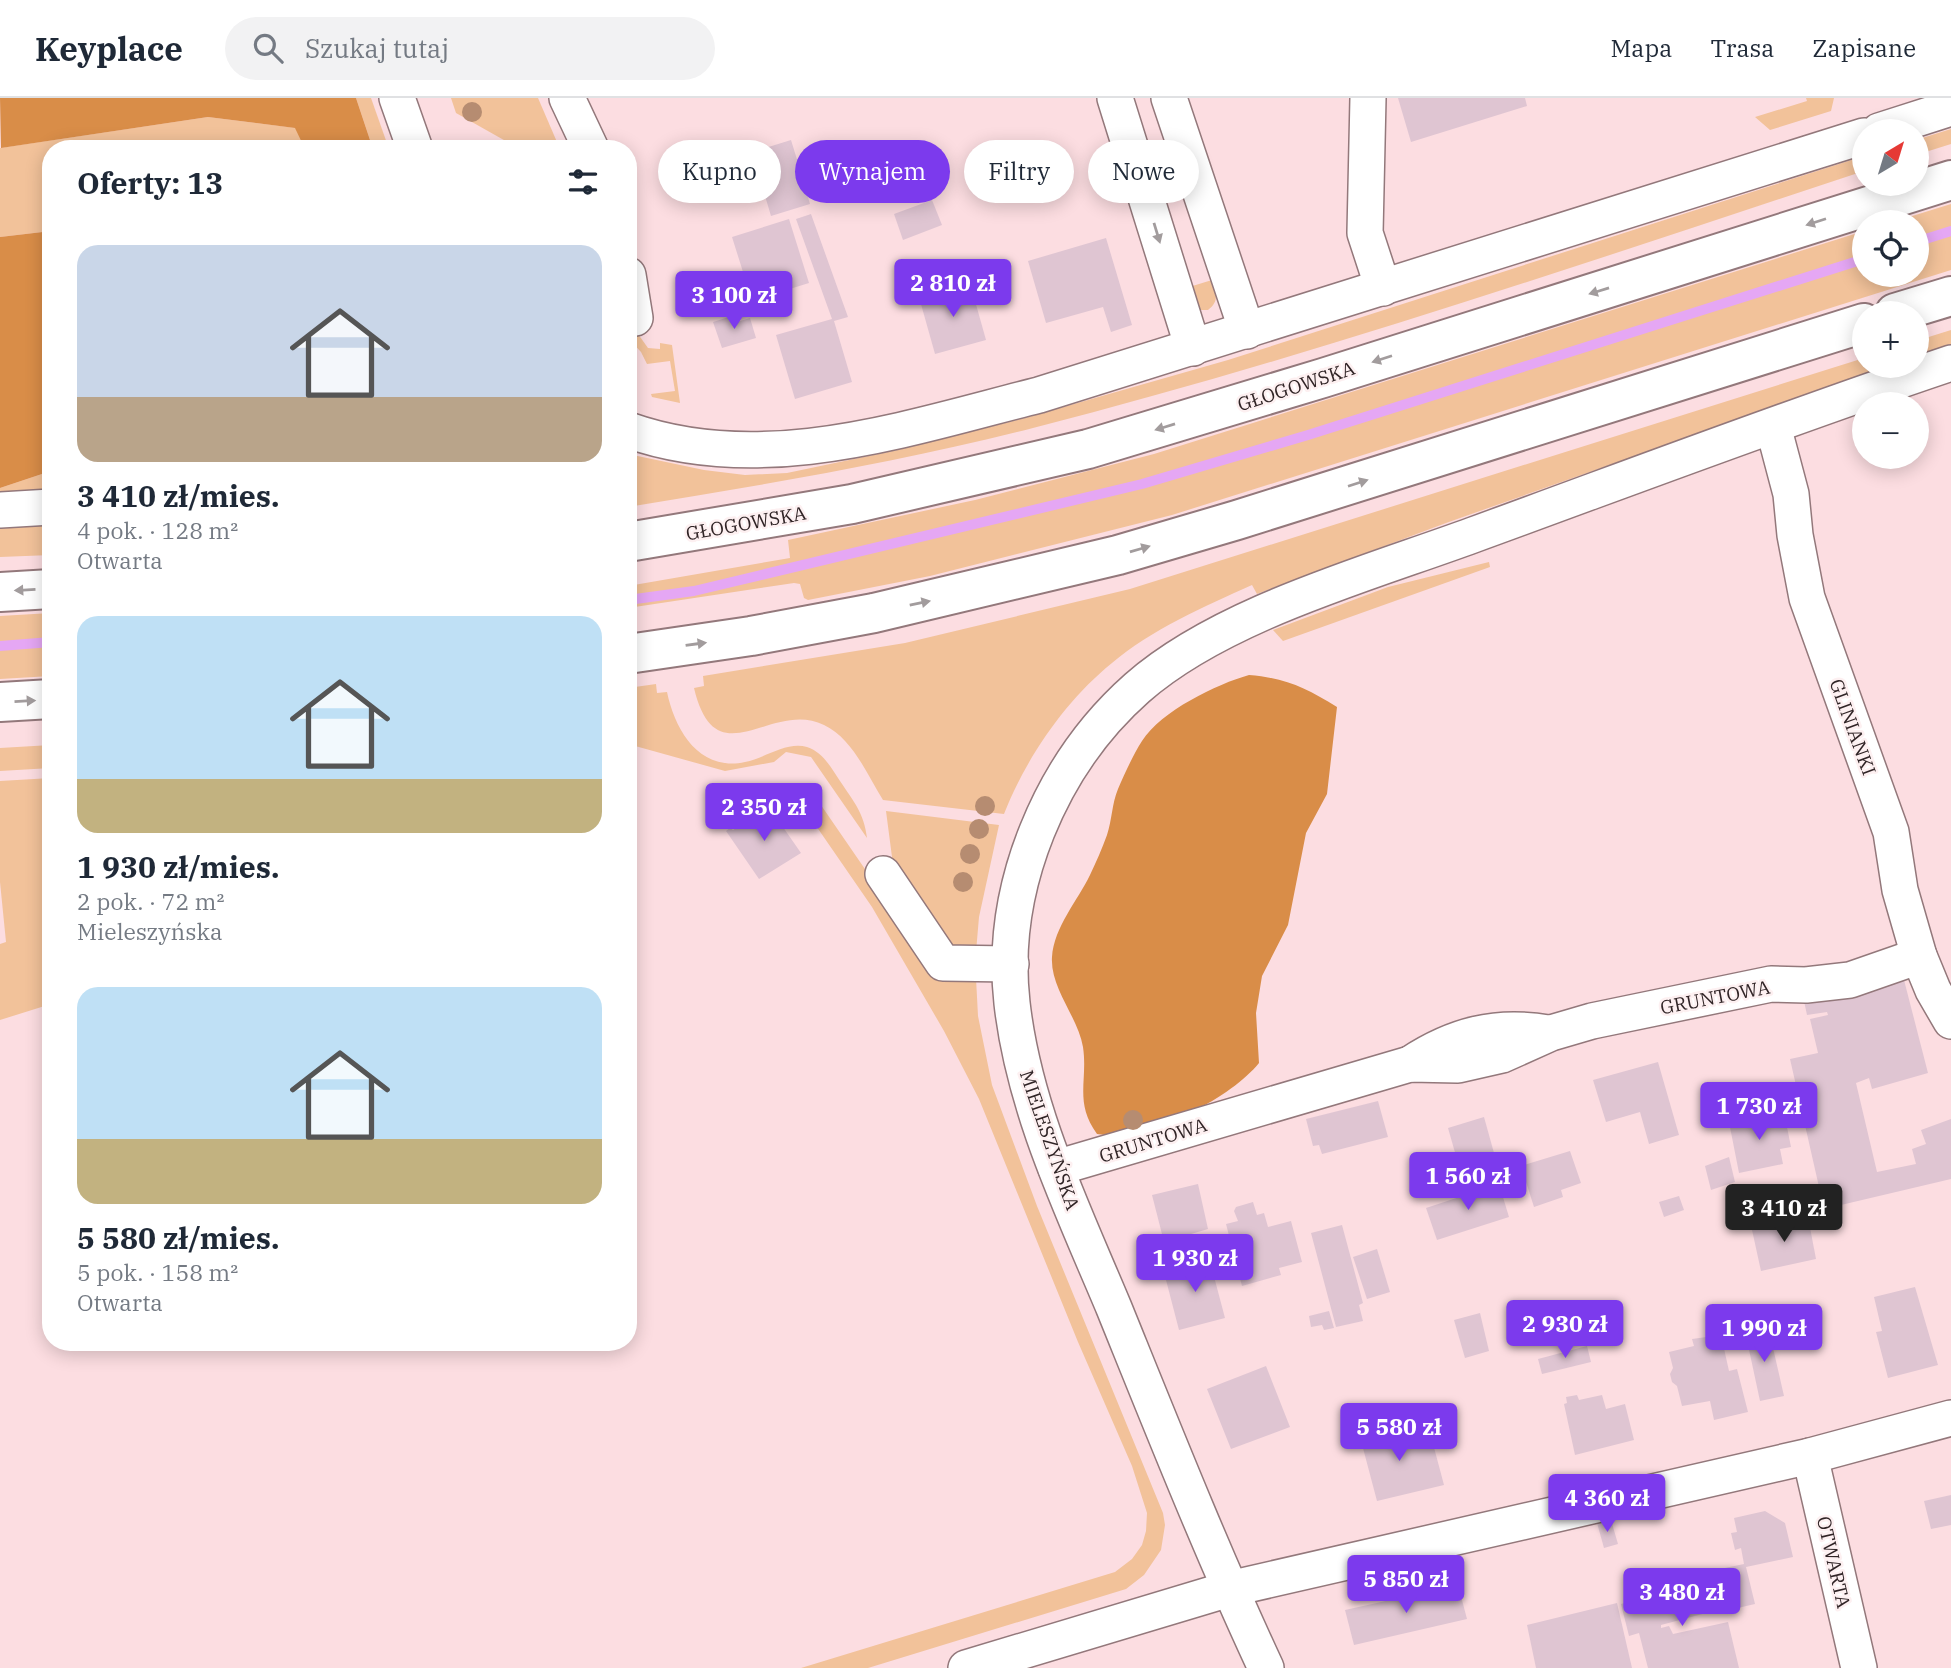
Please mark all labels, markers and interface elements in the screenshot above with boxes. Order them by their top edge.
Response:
search box [225,17,715,80]
text: Keyplace [35,27,183,70]
icon: search [249,29,287,67]
text: Szukaj tutaj [305,31,449,65]
text: Mapa [1610,32,1672,64]
text: Trasa [1710,32,1774,64]
text: Zapisane [1812,32,1916,64]
north arrow [1852,119,1928,196]
map controls [1852,119,1929,469]
chip: Kupno [658,140,781,203]
chip: Wynajem [795,140,950,203]
chip: Filtry [964,140,1074,203]
chip: Nowe [1088,140,1199,203]
text: Oferty: 13 [77,163,223,202]
icon: filters [564,163,602,201]
button: locate [1852,210,1929,287]
one-way arrow [1805,218,1826,228]
one-way arrow [1152,223,1163,244]
pin: 2 810 zł [881,260,1025,319]
text: 2 810 zł [910,267,996,297]
pin: 3 100 zł [662,272,806,331]
text: 3 100 zł [691,279,777,309]
one-way arrow [1588,286,1609,296]
icon: home [277,290,403,416]
button: + [1852,301,1929,378]
one-way arrow [1371,354,1392,365]
street label: GŁOGOWSKA [1234,356,1358,416]
button: − [1852,392,1929,469]
one-way arrow [1154,422,1175,432]
text: 3 410 zł/mies. [77,476,280,515]
one-way arrow [1348,477,1369,487]
street label: GŁOGOWSKA [684,501,808,545]
text: 4 pok. · 128 m² [77,515,238,545]
one-way arrow [1130,543,1152,554]
text: Otwarta [77,545,163,575]
one-way arrow [14,585,36,596]
one-way arrow [909,598,931,609]
one-way arrow [685,638,707,649]
icon: home [277,661,403,787]
street label: GLINIANKI [1824,676,1882,778]
one-way arrow [15,695,37,706]
pin: 2 350 zł [692,784,836,843]
text: 2 350 zł [721,791,807,821]
text: 1 930 zł/mies. [77,847,280,886]
text: 2 pok. · 72 m² [77,886,224,916]
text: Mieleszyńska [77,916,223,946]
street label: GRUNTOWA [1658,975,1772,1019]
icon: home [277,1032,403,1158]
street label: MIELESZYŃSKA [1015,1067,1085,1213]
pin: 1 730 zł [1687,1082,1831,1142]
text: 1 730 zł [1716,1090,1802,1120]
street label: GRUNTOWA [1096,1112,1210,1168]
pin: 1 560 zł [1396,1152,1540,1212]
text: 1 560 zł [1425,1160,1511,1190]
pin: 3 410 zł [1712,1184,1856,1244]
text: 3 410 zł [1741,1192,1827,1222]
text: 5 580 zł/mies. [77,1218,280,1257]
pin: 1 930 zł [1123,1234,1267,1294]
text: 1 930 zł [1152,1242,1238,1272]
text: 5 pok. · 158 m² [77,1257,238,1287]
text: Otwarta [77,1287,163,1317]
pin: 2 930 zł [1493,1300,1637,1360]
pin: 1 990 zł [1692,1304,1836,1364]
text: 2 930 zł [1522,1308,1608,1338]
text: 1 990 zł [1721,1312,1807,1342]
pin: 5 580 zł [1327,1404,1471,1463]
text: 5 580 zł [1356,1411,1442,1441]
pin: 4 360 zł [1535,1474,1679,1534]
text: 4 360 zł [1564,1482,1650,1512]
street label: OTWARTA [1812,1514,1856,1610]
pin: 5 850 zł [1334,1556,1478,1615]
text: 5 850 zł [1363,1563,1449,1593]
pin: 3 480 zł [1610,1568,1754,1628]
text: 3 480 zł [1639,1576,1725,1606]

